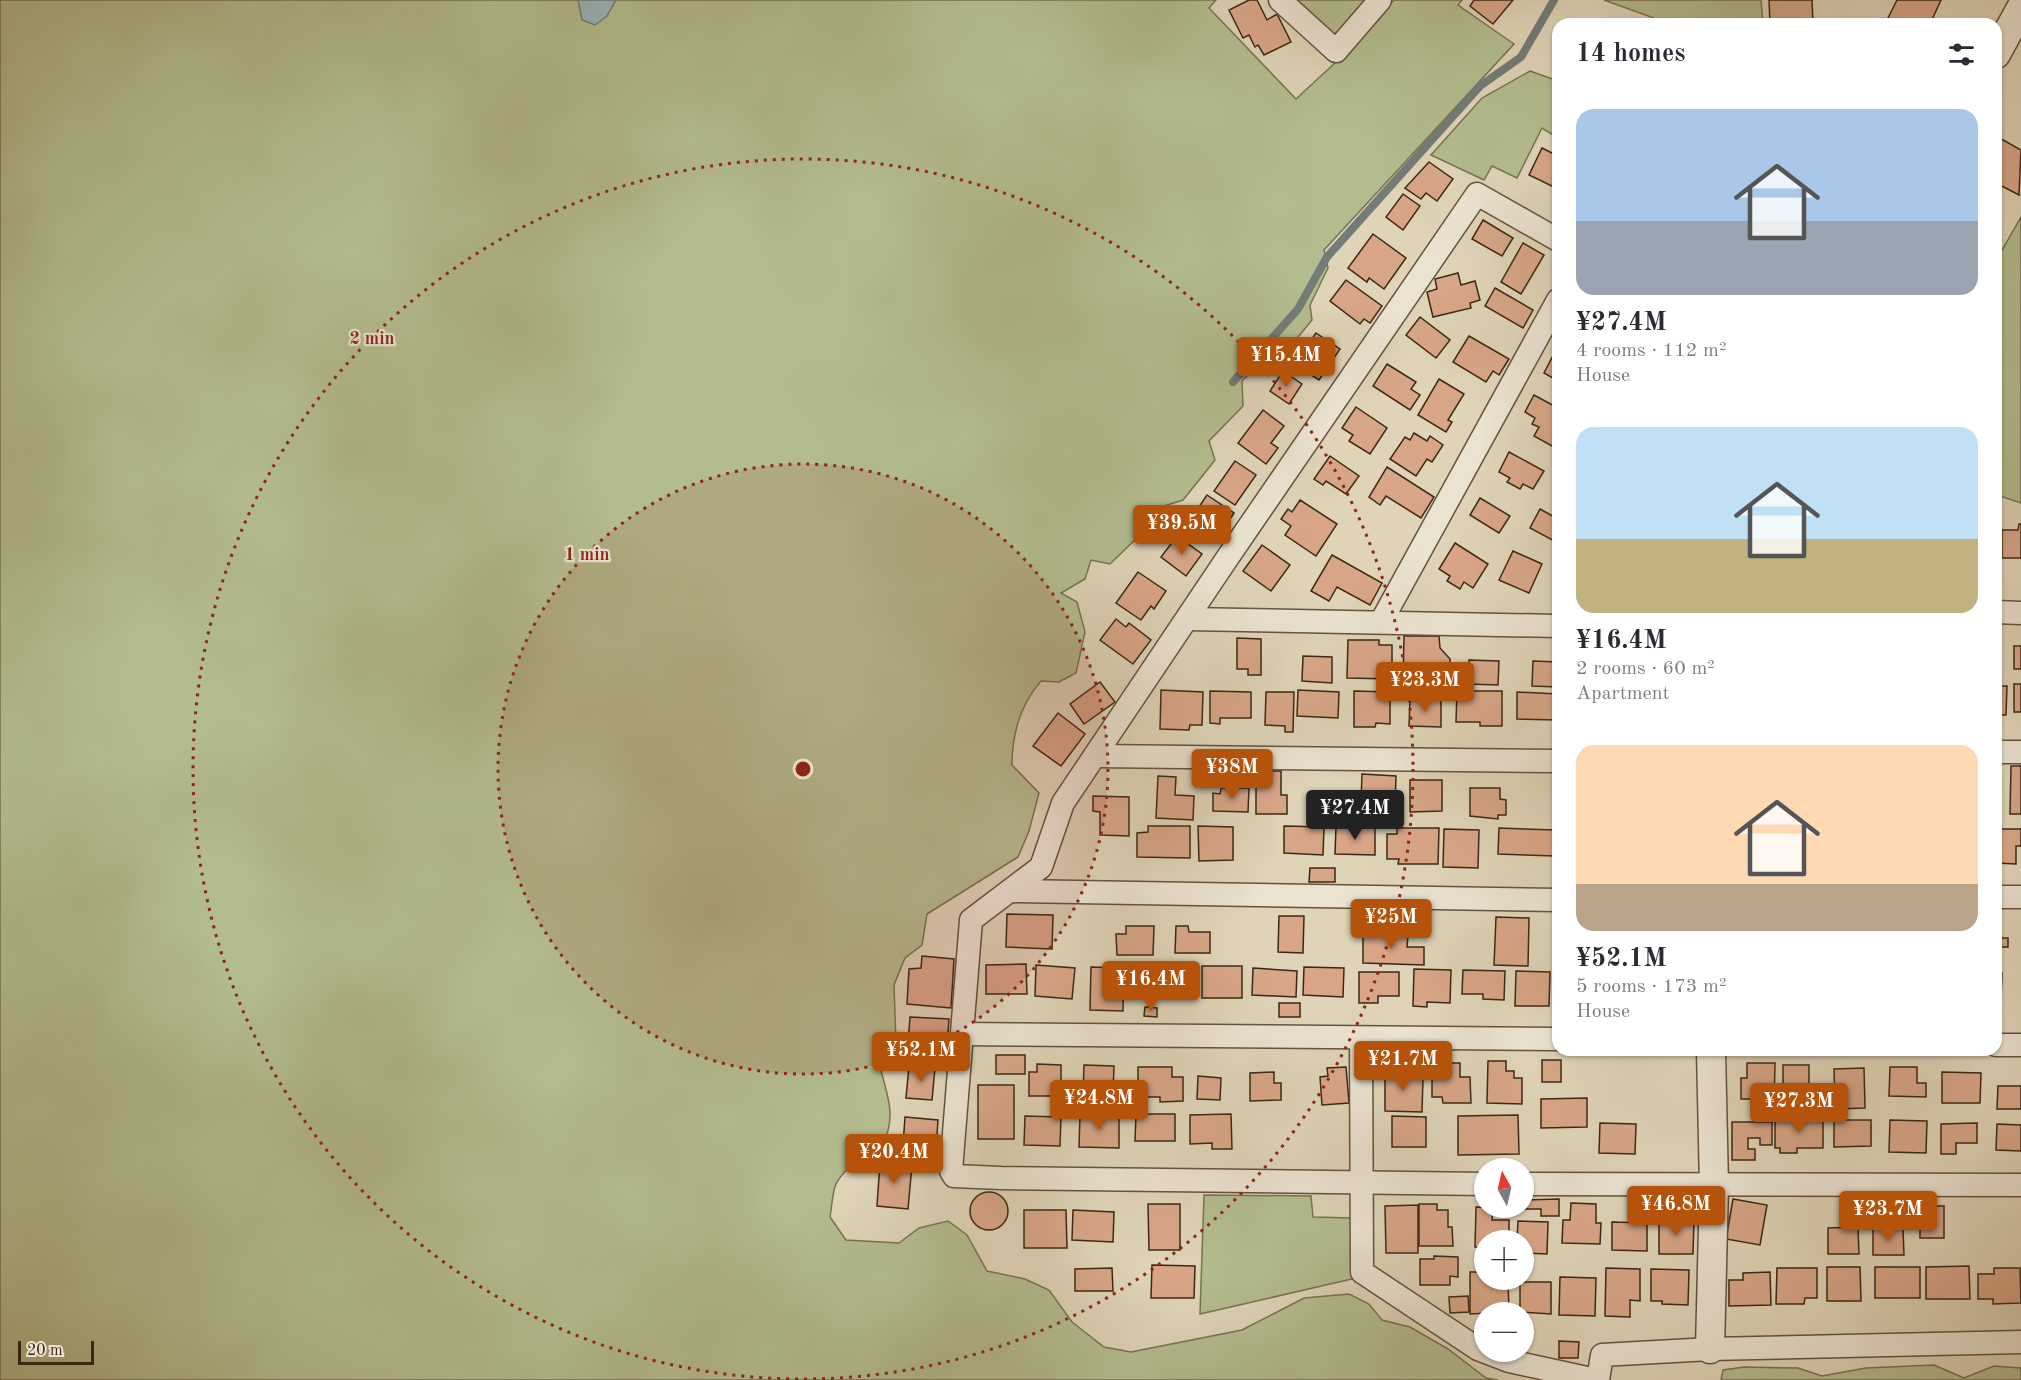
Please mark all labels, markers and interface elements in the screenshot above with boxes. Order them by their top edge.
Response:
icon: filters [1945,38,1978,71]
text: 14 homes [1576,41,1685,67]
icon: home [1723,148,1831,256]
text: ¥27.4M [1576,310,1667,336]
text: 2 min [349,330,395,348]
pin: ¥15.4M [1237,337,1335,388]
text: 4 rooms · 112 m² [1576,341,1726,361]
text: ¥15.4M [1251,346,1321,366]
text: House [1576,366,1630,386]
icon: home [1723,466,1831,574]
pin: ¥39.5M [1133,505,1231,556]
text: ¥39.5M [1147,514,1217,534]
text: 1 min [564,546,610,564]
text: ¥16.4M [1576,628,1667,654]
text: 2 rooms · 60 m² [1576,659,1715,679]
pin: ¥23.3M [1376,662,1474,713]
text: ¥23.3M [1390,671,1460,691]
text: Apartment [1576,684,1670,704]
pin: ¥38M [1196,749,1268,800]
text: ¥38M [1206,758,1258,778]
centre of rings [793,759,813,779]
icon: home [1723,784,1831,892]
pin: ¥27.4M [1306,790,1404,841]
text: ¥27.4M [1320,799,1390,819]
pin: ¥25M [1355,899,1427,950]
text: ¥25M [1365,908,1417,928]
text: ¥52.1M [1576,946,1667,972]
pin: ¥16.4M [1102,961,1200,1012]
text: ¥16.4M [1116,970,1186,990]
text: 5 rooms · 173 m² [1576,977,1726,997]
text: House [1576,1002,1630,1022]
pin: ¥52.1M [872,1032,970,1083]
text: ¥52.1M [886,1041,956,1061]
pin: ¥21.7M [1354,1041,1452,1092]
text: ¥21.7M [1368,1050,1438,1070]
pin: ¥24.8M [1050,1080,1148,1131]
pin: ¥27.3M [1750,1083,1848,1134]
text: ¥24.8M [1064,1089,1134,1109]
text: ¥27.3M [1764,1092,1834,1112]
pin: ¥20.4M [845,1134,943,1185]
text: ¥20.4M [859,1143,929,1163]
north arrow [1474,1158,1534,1218]
map controls [1474,1158,1534,1362]
pin: ¥46.8M [1627,1186,1725,1237]
pin: ¥23.7M [1839,1191,1937,1242]
text: ¥46.8M [1641,1195,1711,1215]
text: ¥23.7M [1853,1200,1923,1220]
button: + [1474,1230,1534,1290]
button: − [1474,1302,1534,1362]
scale bar [18,1338,94,1366]
text: 20 m [27,1343,63,1359]

